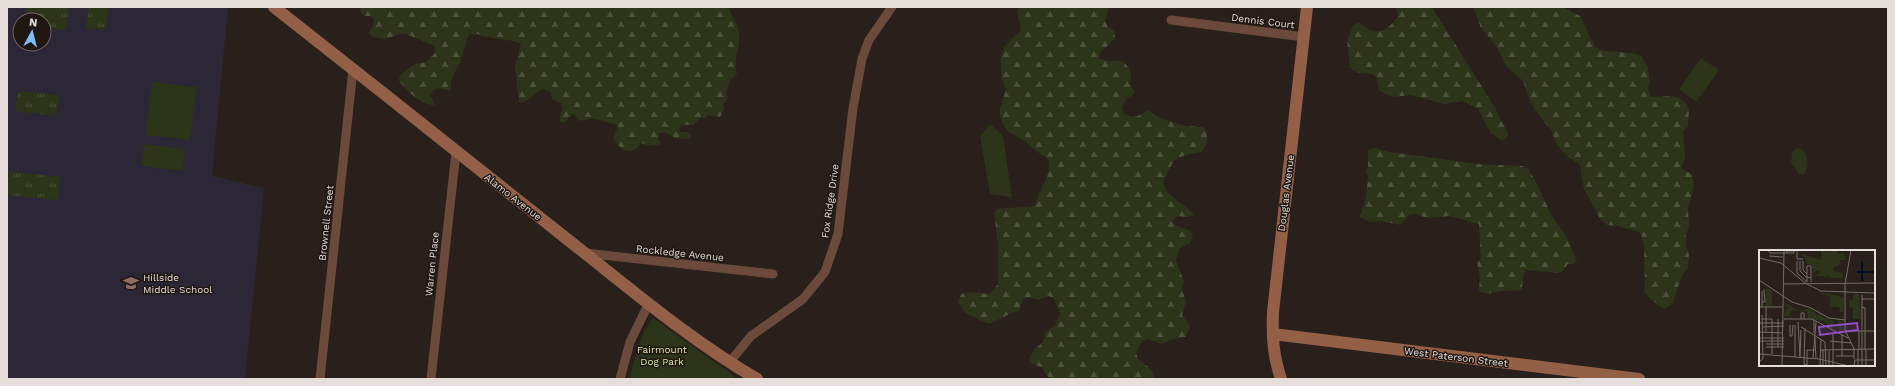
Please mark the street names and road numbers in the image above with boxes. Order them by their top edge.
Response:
street label: Dennis Court [1231,12,1296,30]
street label: Douglas Avenue [1276,154,1296,232]
street label: Fox Ridge Drive [819,163,841,239]
street label: Alamo Avenue [482,171,544,223]
street label: Brownell Street [317,184,336,261]
street label: Warren Place [423,231,441,297]
street label: Rockledge Avenue [636,243,725,263]
street label: West Paterson Street [1404,345,1509,369]

